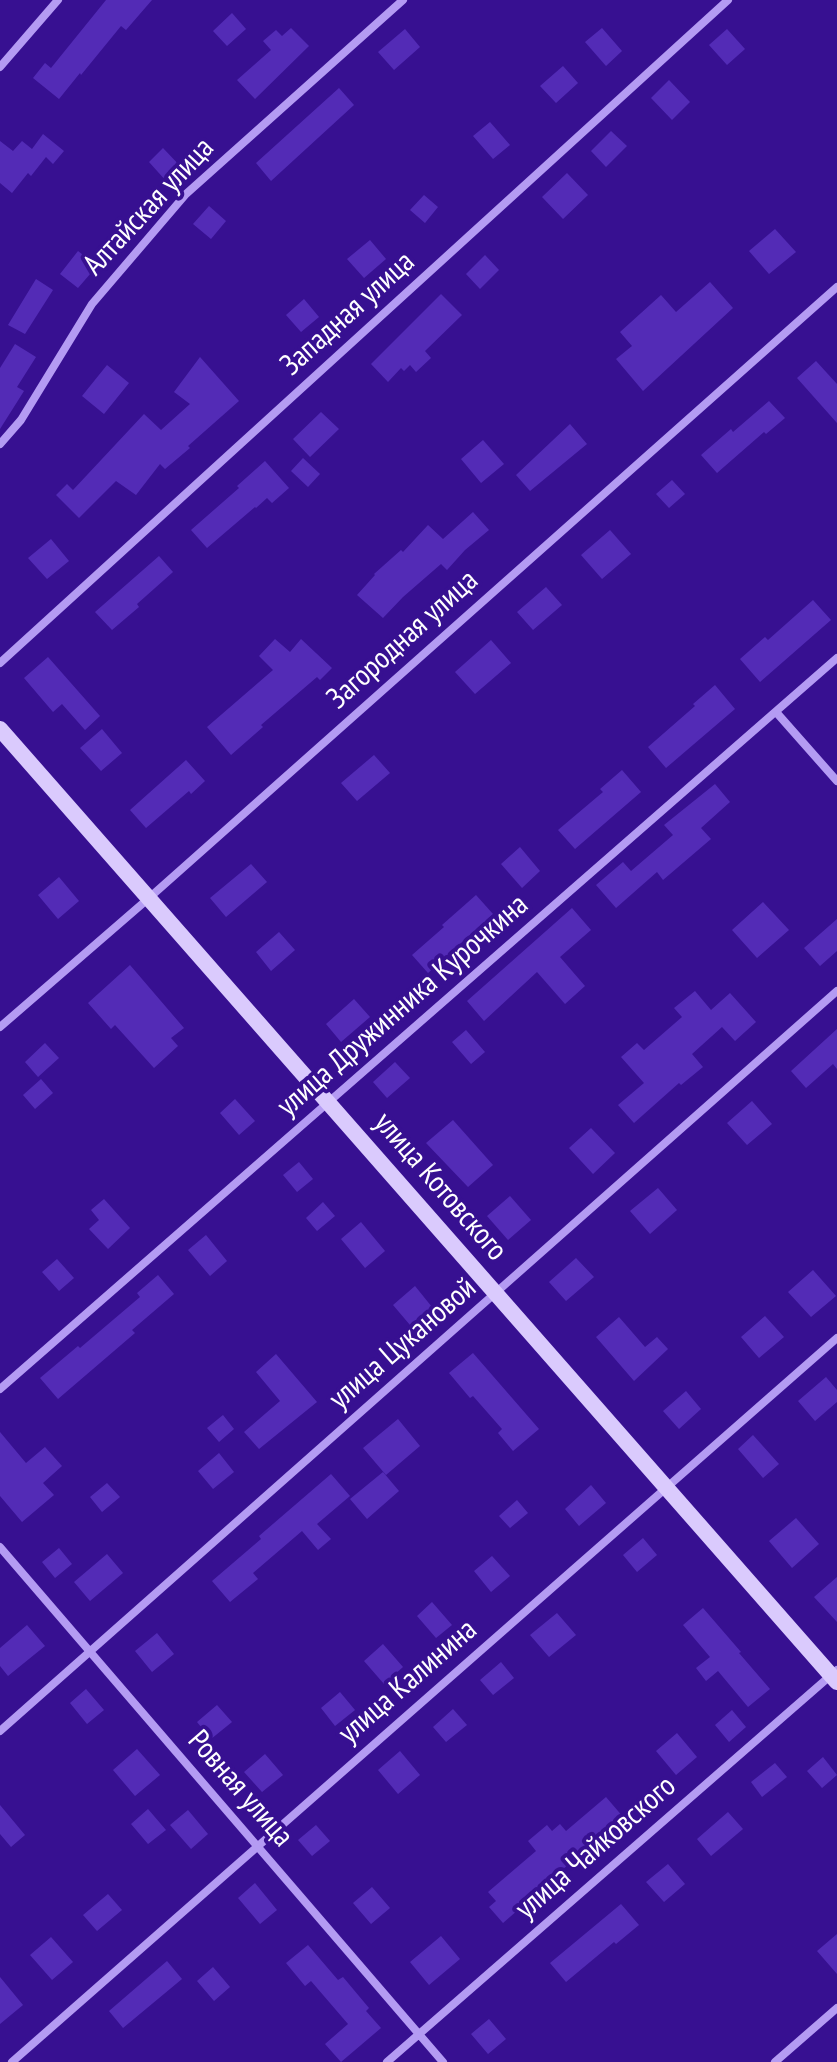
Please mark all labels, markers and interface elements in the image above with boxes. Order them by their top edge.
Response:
street label: Алтайская улица [76,131,222,283]
street label: Западная улица [274,245,422,383]
street label: Загородная улица [320,563,486,717]
street label: улица Дружинника Курочкина [270,887,536,1125]
street label: улица Котовского [366,1106,514,1268]
street label: улица Цукановой [322,1270,484,1418]
street label: улица Калинина [332,1612,484,1752]
street label: Ровная улица [180,1724,300,1854]
street label: улица Чайковского [509,1769,683,1927]

